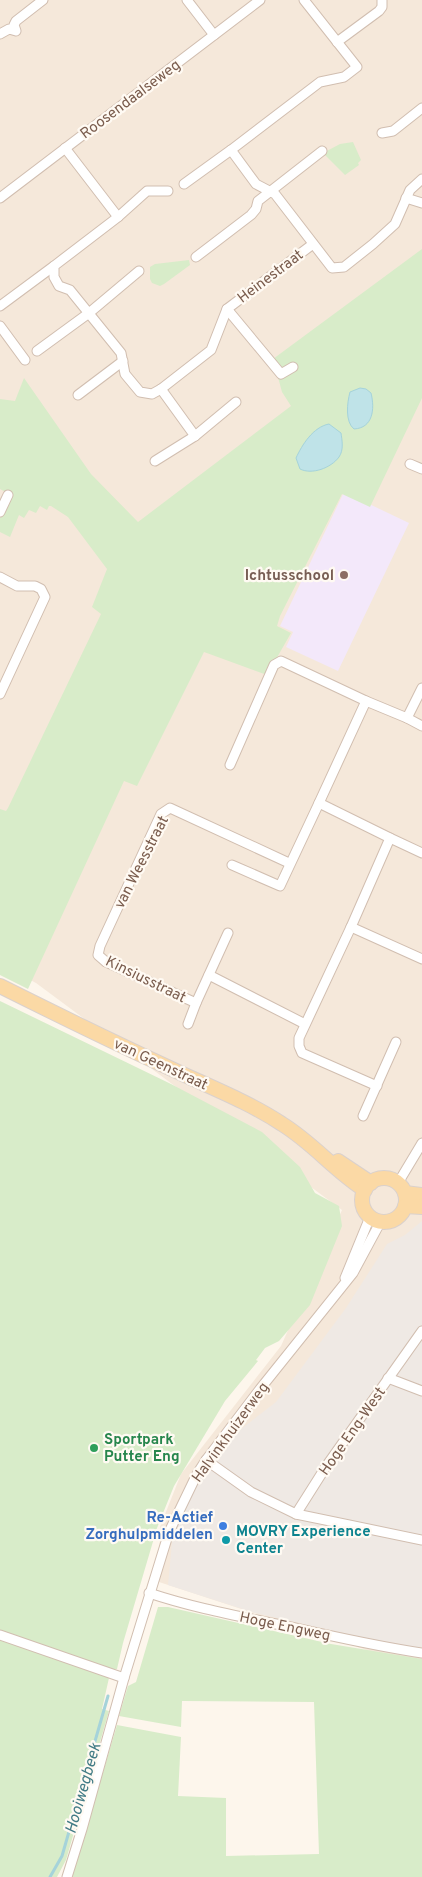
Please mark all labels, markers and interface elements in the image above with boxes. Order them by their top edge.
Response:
street label: Roosendaalseweg [77,56,185,144]
street label: Heinestraat [234,246,308,308]
place label: Ichtusschool [245,567,334,586]
marker: Ichtusschool [338,569,350,581]
street label: van Weesstraat [111,813,174,912]
street label: Kinsiusstraat [102,953,189,1008]
street label: van Geenstraat [110,1035,210,1095]
street label: Halvinkhuizerweg [188,1379,274,1487]
street label: Hoge Eng-West [316,1384,391,1480]
place label: Sportpark Putter Eng [104,1431,180,1467]
marker: Sportpark Putter Eng [88,1442,100,1454]
place label: Re-Actief Zorghulpmiddelen [85,1509,214,1545]
marker: Re-Actief Zorghulpmiddelen [217,1520,229,1532]
place label: MOVRY Experience Center [236,1523,371,1559]
marker: MOVRY Experience Center [220,1534,232,1546]
street label: Hoge Engweg [237,1609,332,1646]
water label: Hooiwegbeek [61,1740,107,1836]

